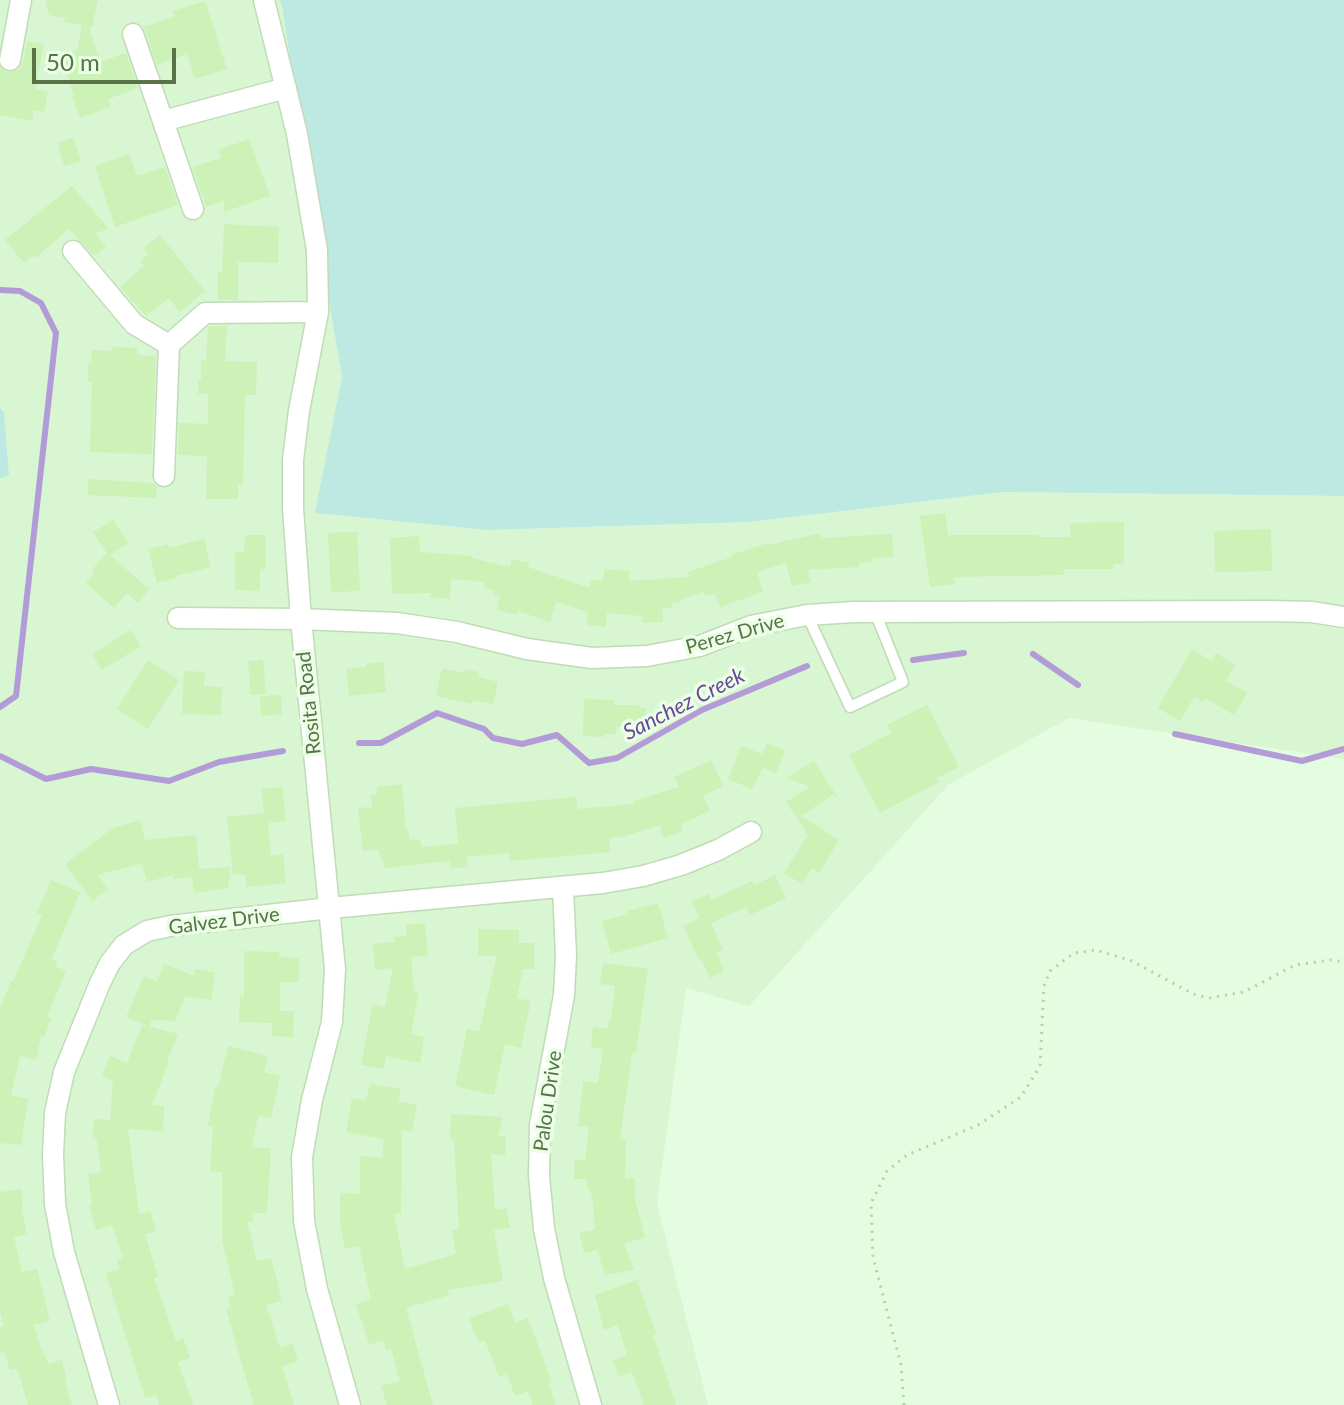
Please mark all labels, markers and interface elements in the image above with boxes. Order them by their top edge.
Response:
scale bar [36,32,180,82]
text: 50 m [46,47,100,76]
street label: Perez Drive [683,609,787,659]
street label: Rosita Road [292,650,326,756]
water label: Sanchez Creek [619,662,749,746]
street label: Galvez Drive [167,902,281,940]
street label: Palou Drive [529,1049,567,1153]

